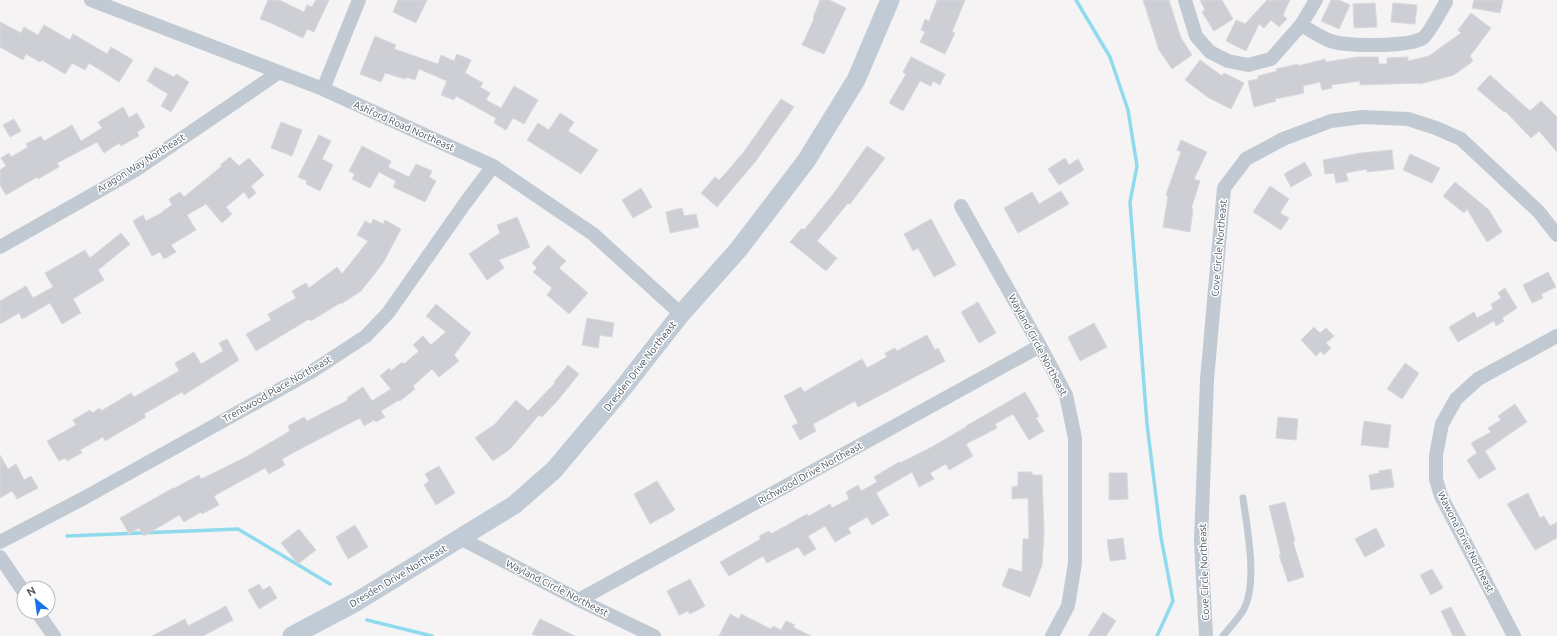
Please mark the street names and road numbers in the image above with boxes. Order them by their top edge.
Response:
street label: Ashford Road Northeast [352,99,456,153]
street label: Aragon Way Northeast [95,131,187,195]
street label: Cove Circle Northeast [1209,199,1229,297]
street label: Wayland Circle Northeast [1007,292,1070,398]
street label: Dresden Drive Northeast [601,319,679,413]
street label: Trentwood Place Northeast [221,353,333,425]
street label: Richwood Drive Northeast [756,440,864,506]
street label: Wawona Drive Northeast [1436,490,1496,595]
street label: Cove Circle Northeast [1197,523,1211,621]
street label: Dresden Drive Northeast [347,543,449,609]
street label: Wayland Circle Northeast [504,557,610,619]

